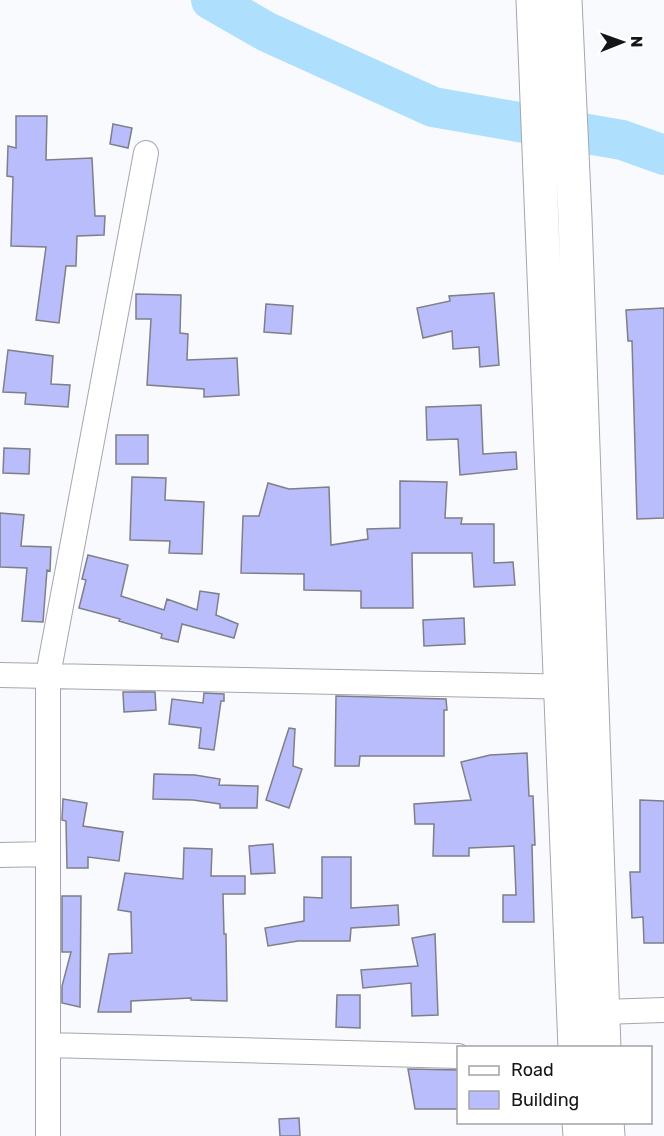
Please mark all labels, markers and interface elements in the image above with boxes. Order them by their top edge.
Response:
north arrow [592,12,652,72]
text: N [627,36,646,48]
legend [457,1046,652,1124]
text: Road [511,1059,554,1081]
text: Building [511,1089,579,1111]

